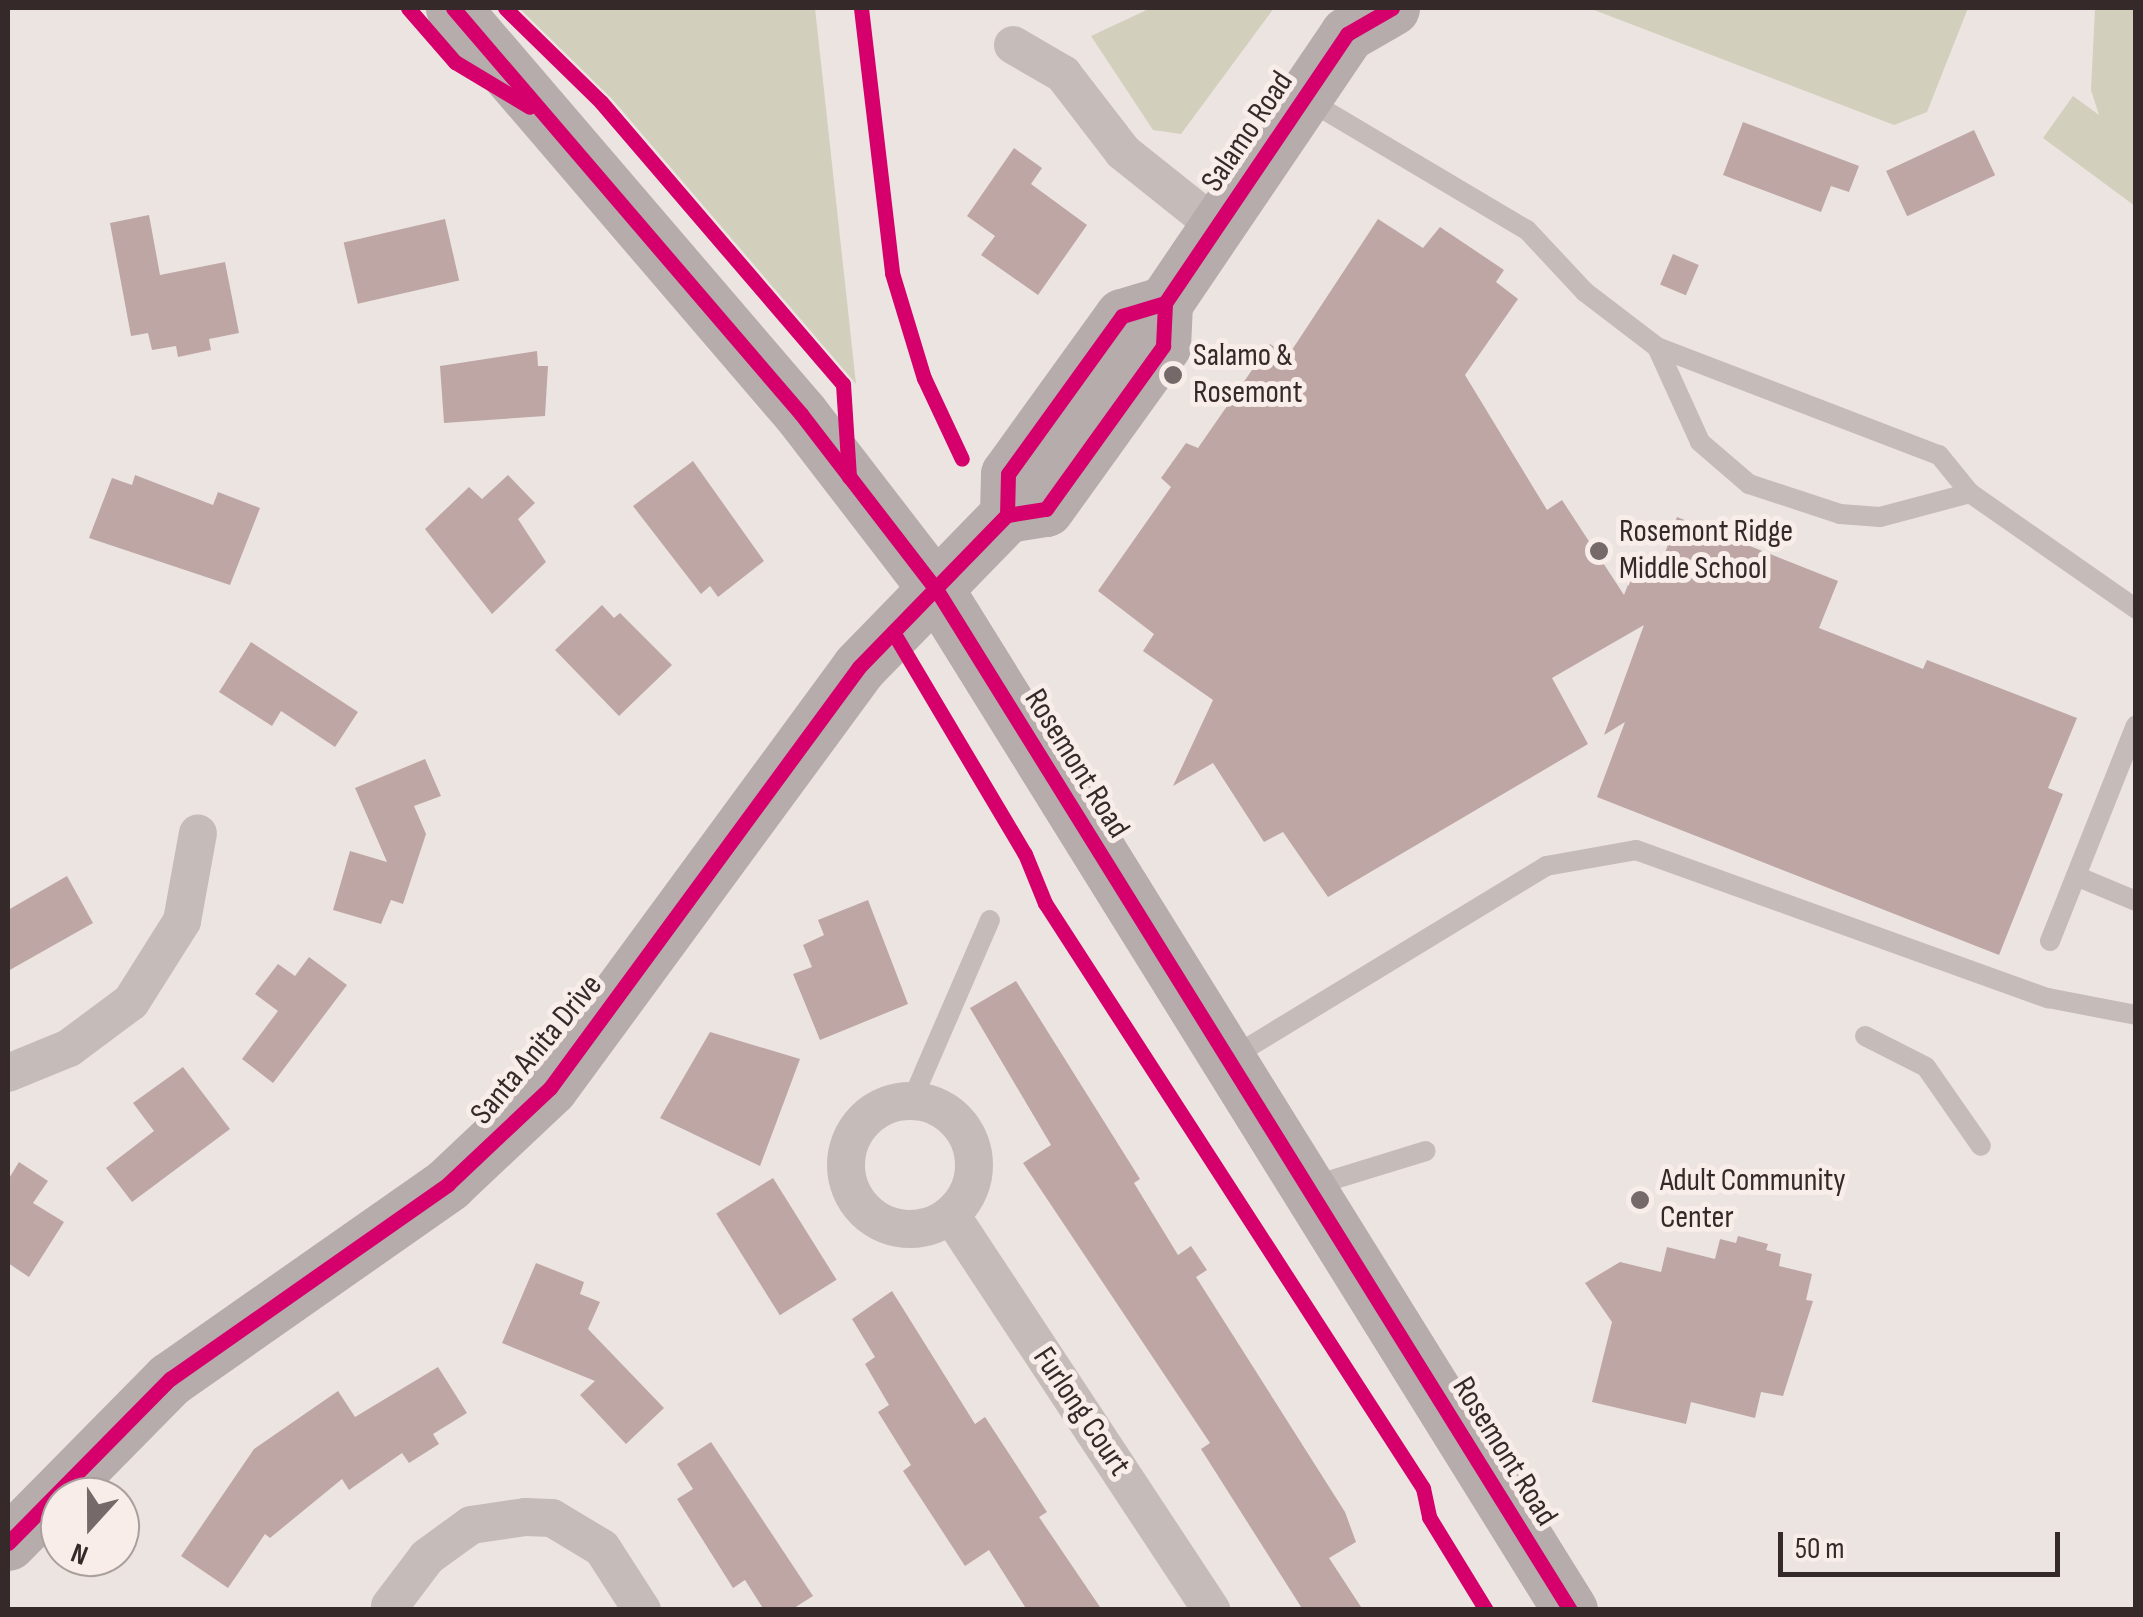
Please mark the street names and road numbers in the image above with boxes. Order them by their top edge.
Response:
street label: Salamo Road [1194,65,1302,199]
street label: Rosemont Road [1015,683,1137,845]
street label: Santa Anita Drive [463,967,611,1133]
street label: Furlong Court [1024,1340,1138,1484]
street label: Rosemont Road [1443,1371,1565,1533]

